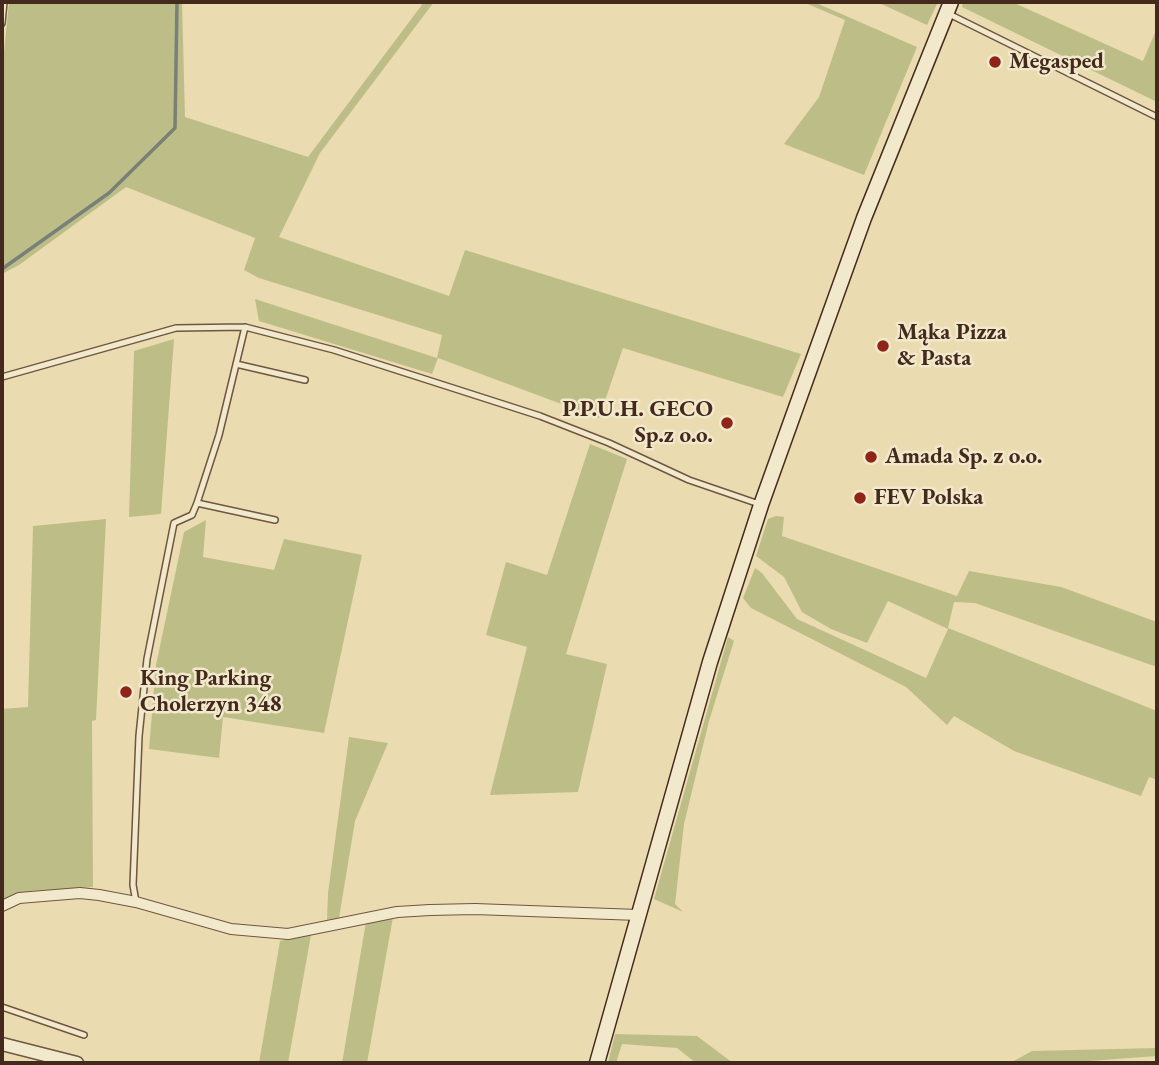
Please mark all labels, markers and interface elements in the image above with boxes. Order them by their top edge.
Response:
place label: Megasped [1009,48,1104,76]
marker: Megasped [987,54,1003,70]
place label: Mąka Pizza & Pasta [897,319,1007,373]
marker: Mąka Pizza & Pasta [875,338,891,354]
place label: P.P.U.H. GECO Sp.z o.o. [562,396,713,450]
marker: P.P.U.H. GECO Sp.z o.o. [719,415,735,431]
place label: Amada Sp. z o.o. [885,443,1042,471]
marker: Amada Sp. z o.o. [863,449,879,465]
place label: FEV Polska [874,484,983,512]
marker: FEV Polska [852,490,868,506]
place label: King Parking Cholerzyn 348 [140,665,282,719]
marker: King Parking Cholerzyn 348 [118,684,134,700]

